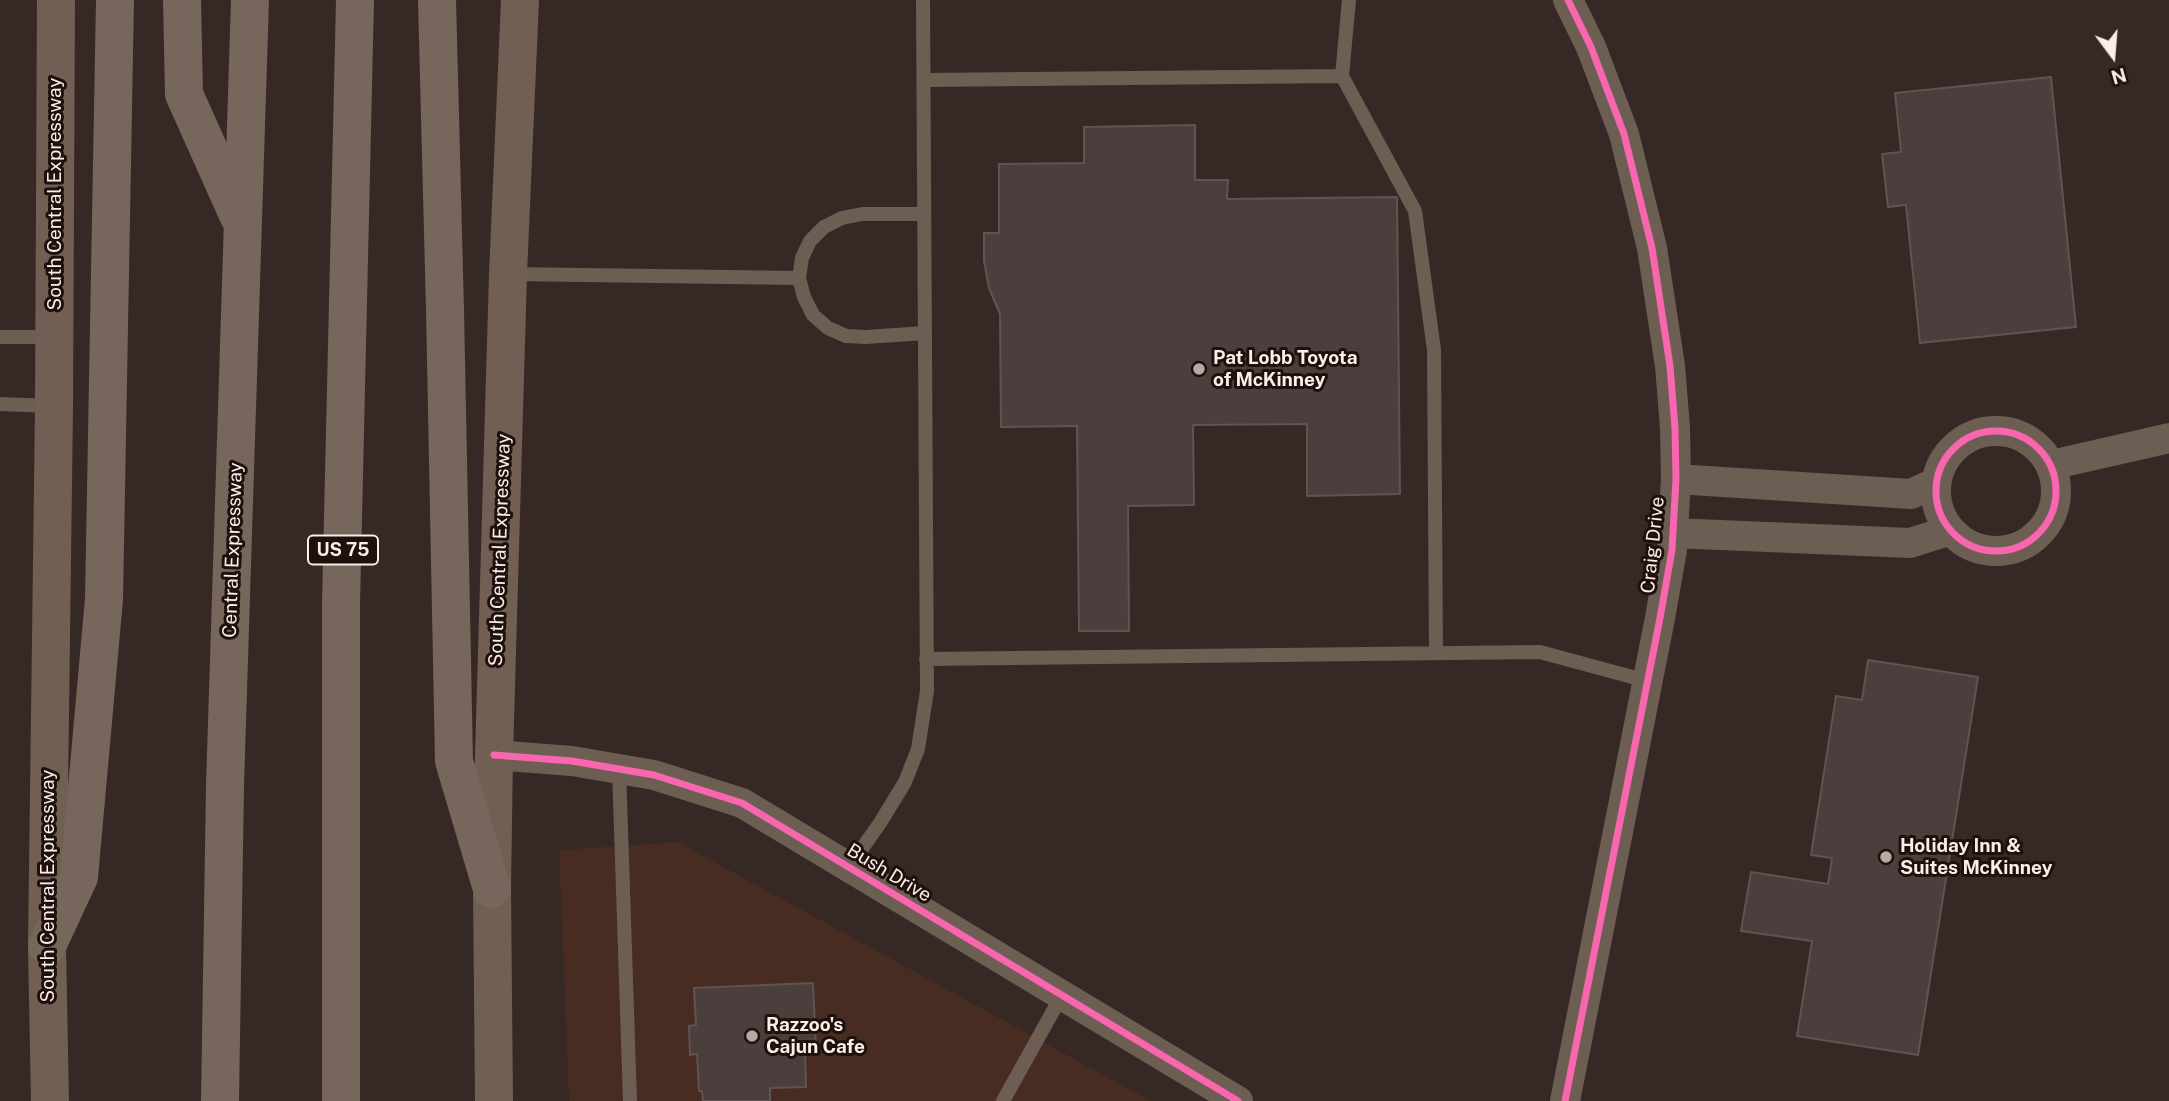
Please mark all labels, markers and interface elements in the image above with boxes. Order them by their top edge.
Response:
north arrow [2078,21,2148,91]
text: N [2109,64,2129,89]
street label: South Central Expressway [44,78,66,310]
place label: Pat Lobb Toyota of McKinney [1213,347,1357,391]
marker: Pat Lobb Toyota of McKinney [1191,361,1207,377]
street label: South Central Expressway [485,433,515,667]
street label: Central Expressway [219,462,247,638]
street label: Craig Drive [1637,495,1669,595]
road number: US 75 [308,536,378,564]
street label: South Central Expressway [37,770,59,1002]
place label: Holiday Inn & Suites McKinney [1900,835,2052,879]
street label: Bush Drive [843,839,935,907]
marker: Holiday Inn & Suites McKinney [1878,849,1894,865]
place label: Razzoo's Cajun Cafe [766,1014,865,1058]
marker: Razzoo's Cajun Cafe [744,1028,760,1044]

